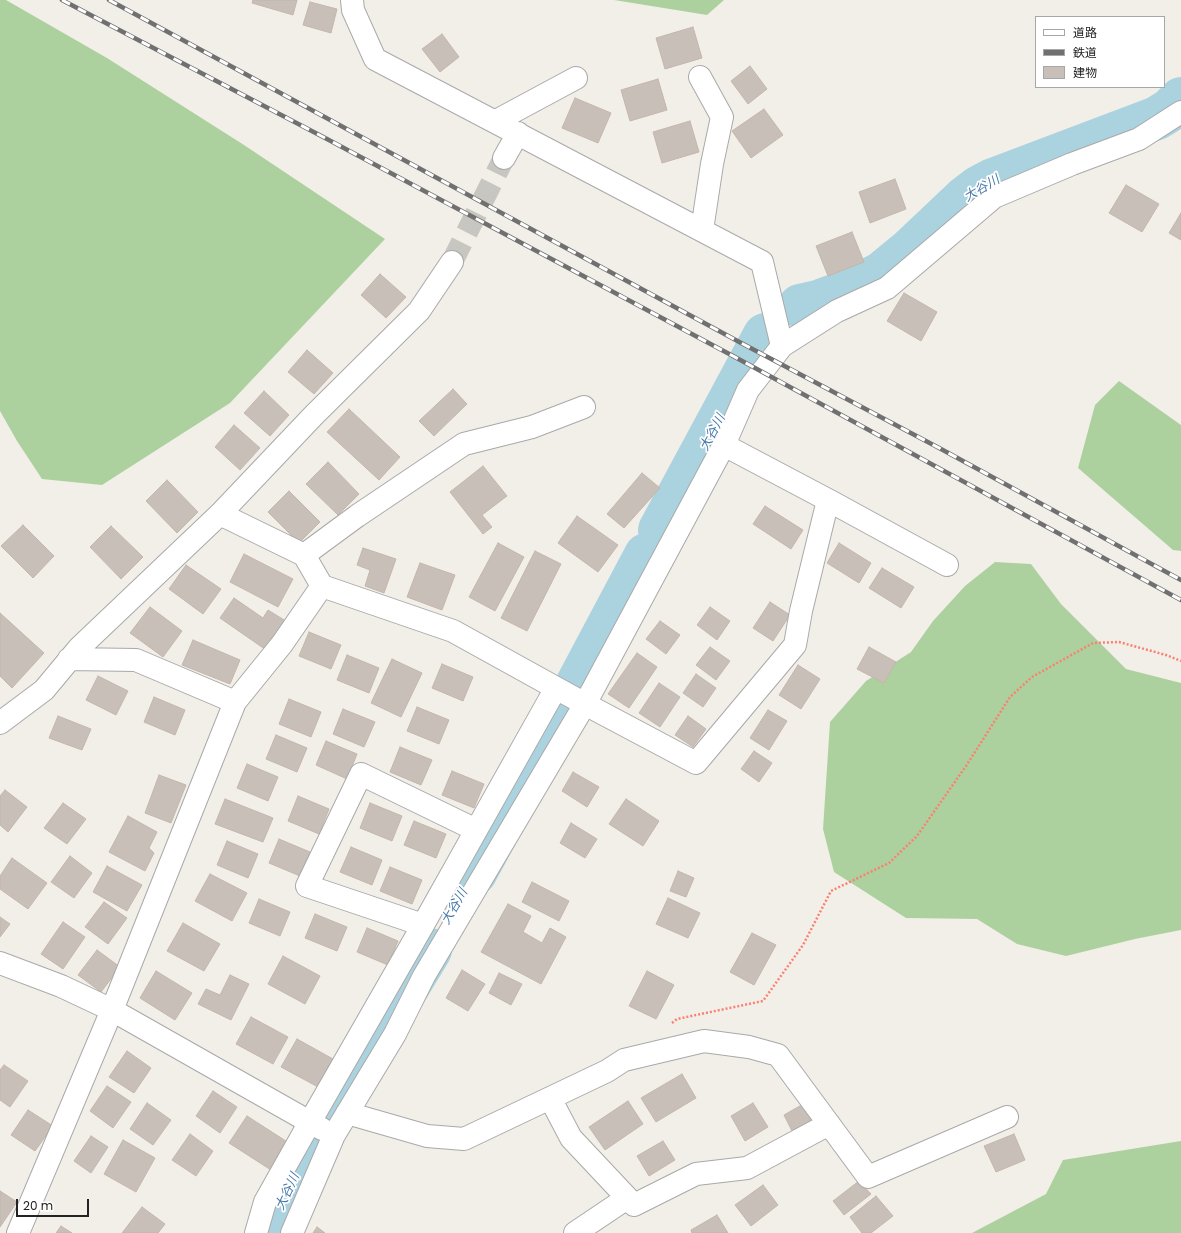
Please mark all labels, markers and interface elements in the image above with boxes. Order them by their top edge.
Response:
legend [1035,16,1165,88]
text: 道路 [1073,24,1097,41]
text: 鉄道 [1073,44,1097,61]
text: 建物 [1073,64,1097,81]
water label: 大谷川 [961,172,1003,206]
water label: 大谷川 [697,412,729,454]
water label: 大谷川 [438,886,472,928]
water label: 大谷川 [273,1171,303,1213]
scale bar [18,1191,91,1217]
text: 20 m [23,1197,53,1214]

